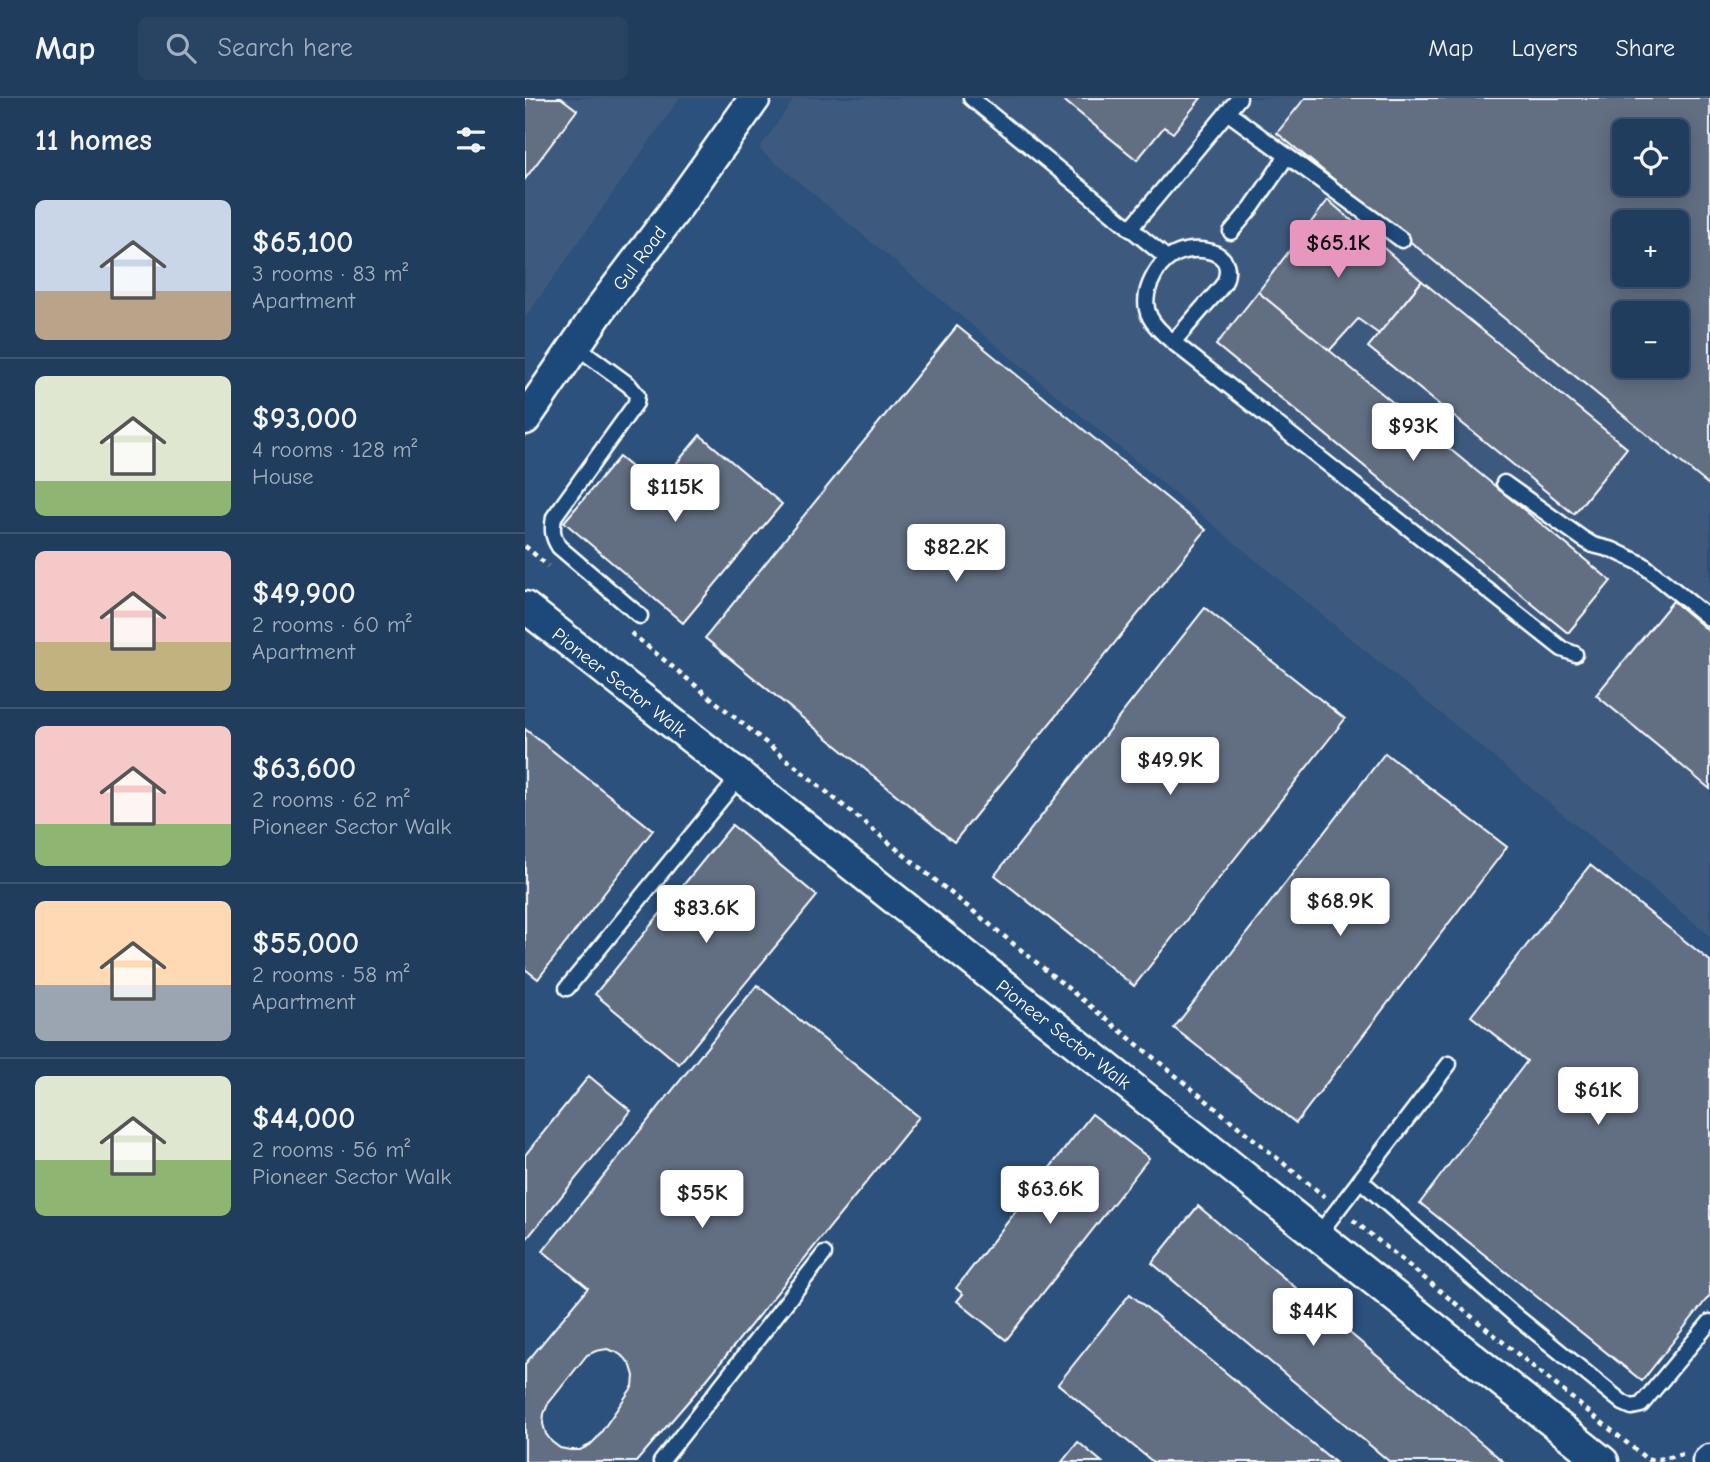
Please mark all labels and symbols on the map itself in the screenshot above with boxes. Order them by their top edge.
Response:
pin: $65.1K [1281,220,1395,280]
street label: Gul Road [608,222,671,295]
pin: $93K [1372,404,1454,463]
pin: $115K [626,464,724,524]
pin: $82.2K [899,524,1013,584]
street label: Pioneer Sector Walk [548,623,692,743]
pin: $49.9K [1113,738,1227,797]
pin: $68.9K [1283,878,1397,938]
pin: $83.6K [649,886,763,945]
street label: Pioneer Sector Walk [992,975,1136,1095]
pin: $61K [1557,1068,1639,1127]
pin: $63.6K [993,1166,1107,1226]
pin: $55K [661,1170,743,1230]
pin: $44K [1272,1288,1354,1348]

